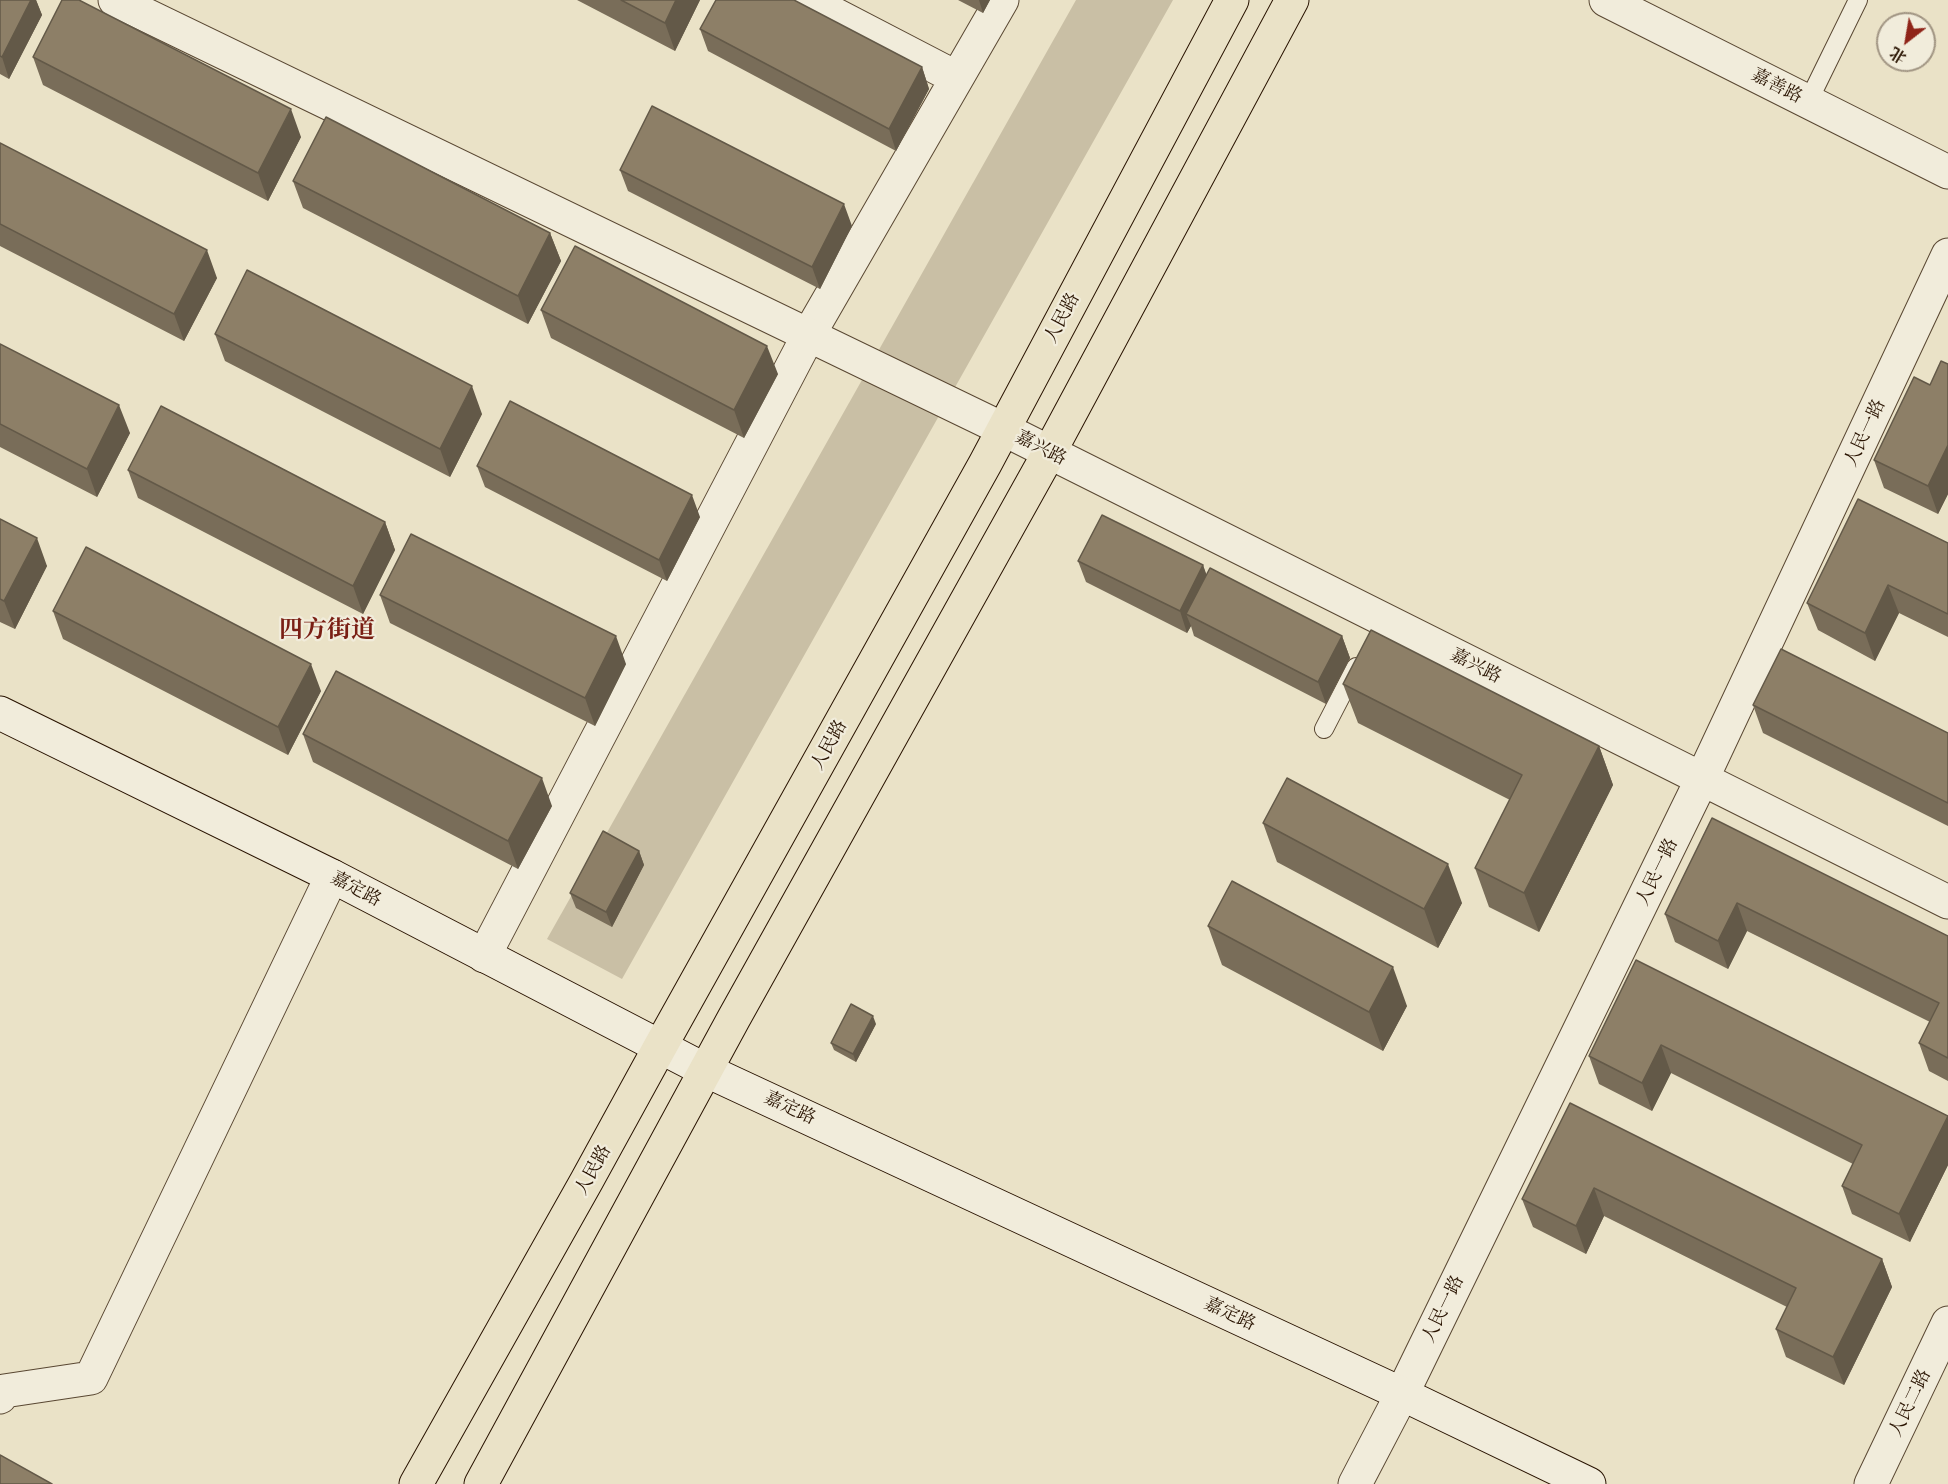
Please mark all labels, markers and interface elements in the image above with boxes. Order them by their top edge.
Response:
north arrow [1876,12,1936,72]
text: 北 [1886,43,1910,68]
street label: 嘉善路 [1748,64,1806,108]
street label: 人民路 [1040,289,1084,347]
street label: 人民一路 [1840,396,1890,470]
street label: 嘉兴路 [1012,426,1070,470]
district label: 四方街道 [279,616,375,644]
street label: 嘉兴路 [1447,644,1505,688]
street label: 人民路 [806,716,852,774]
street label: 人民一路 [1632,835,1682,909]
street label: 嘉定路 [327,867,385,911]
street label: 嘉定路 [761,1087,819,1129]
street label: 人民路 [570,1141,616,1199]
street label: 人民一路 [1418,1272,1468,1346]
street label: 嘉定路 [1201,1293,1259,1335]
street label: 人民二路 [1885,1366,1935,1440]

